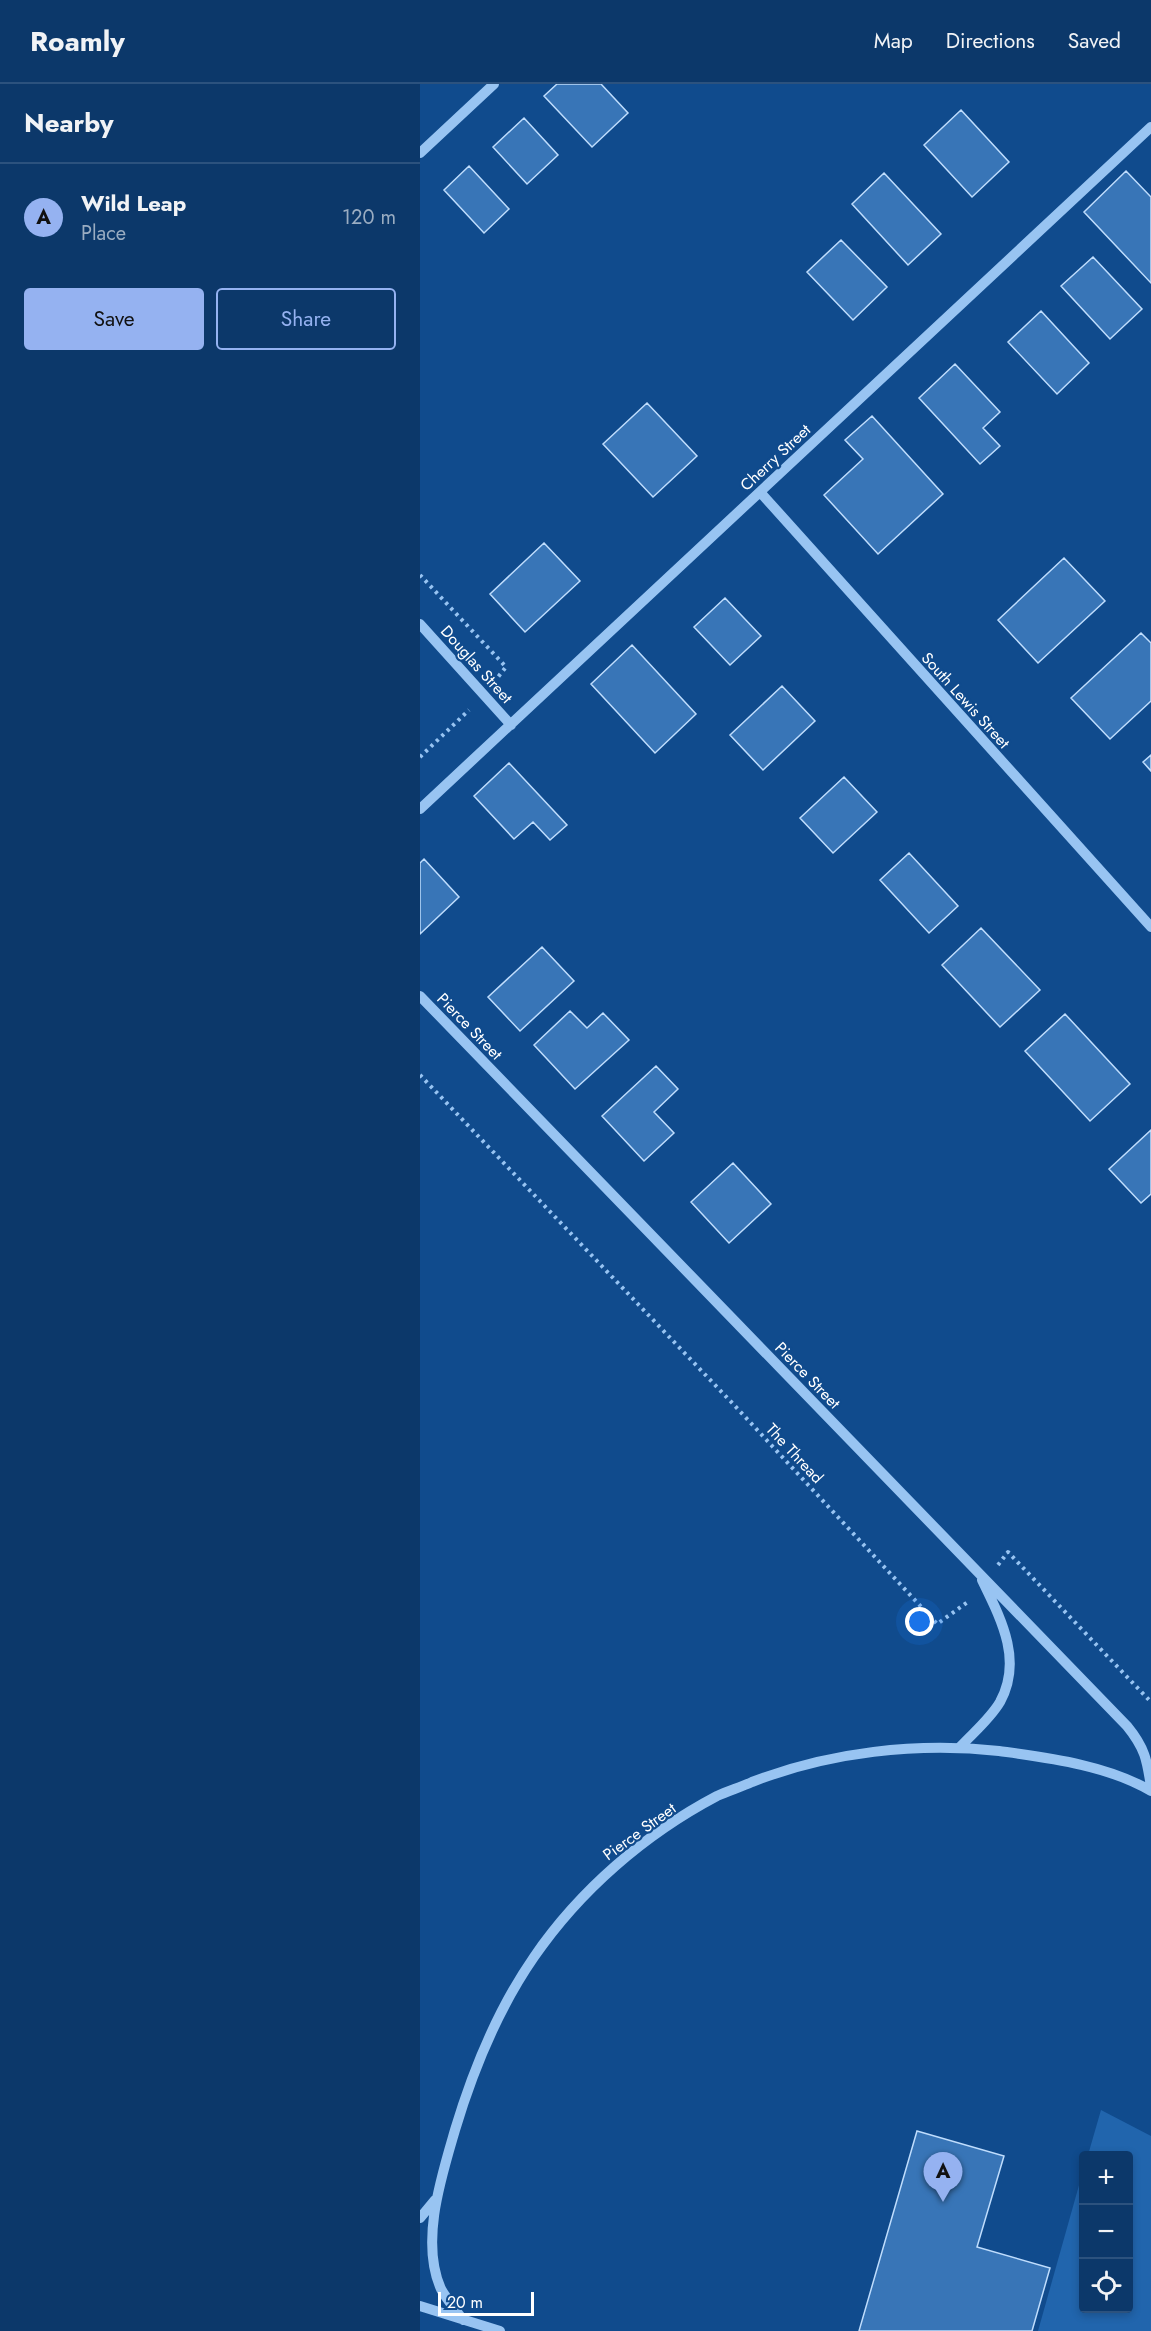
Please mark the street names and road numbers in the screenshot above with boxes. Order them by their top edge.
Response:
street label: Cherry Street [735,418,816,496]
street label: Douglas Street [435,620,518,709]
street label: South Lewis Street [916,647,1015,754]
street label: Pierce Street [432,988,508,1065]
street label: Pierce Street [770,1337,846,1414]
street label: The Thread [761,1418,829,1489]
street label: Pierce Street [598,1797,681,1866]

